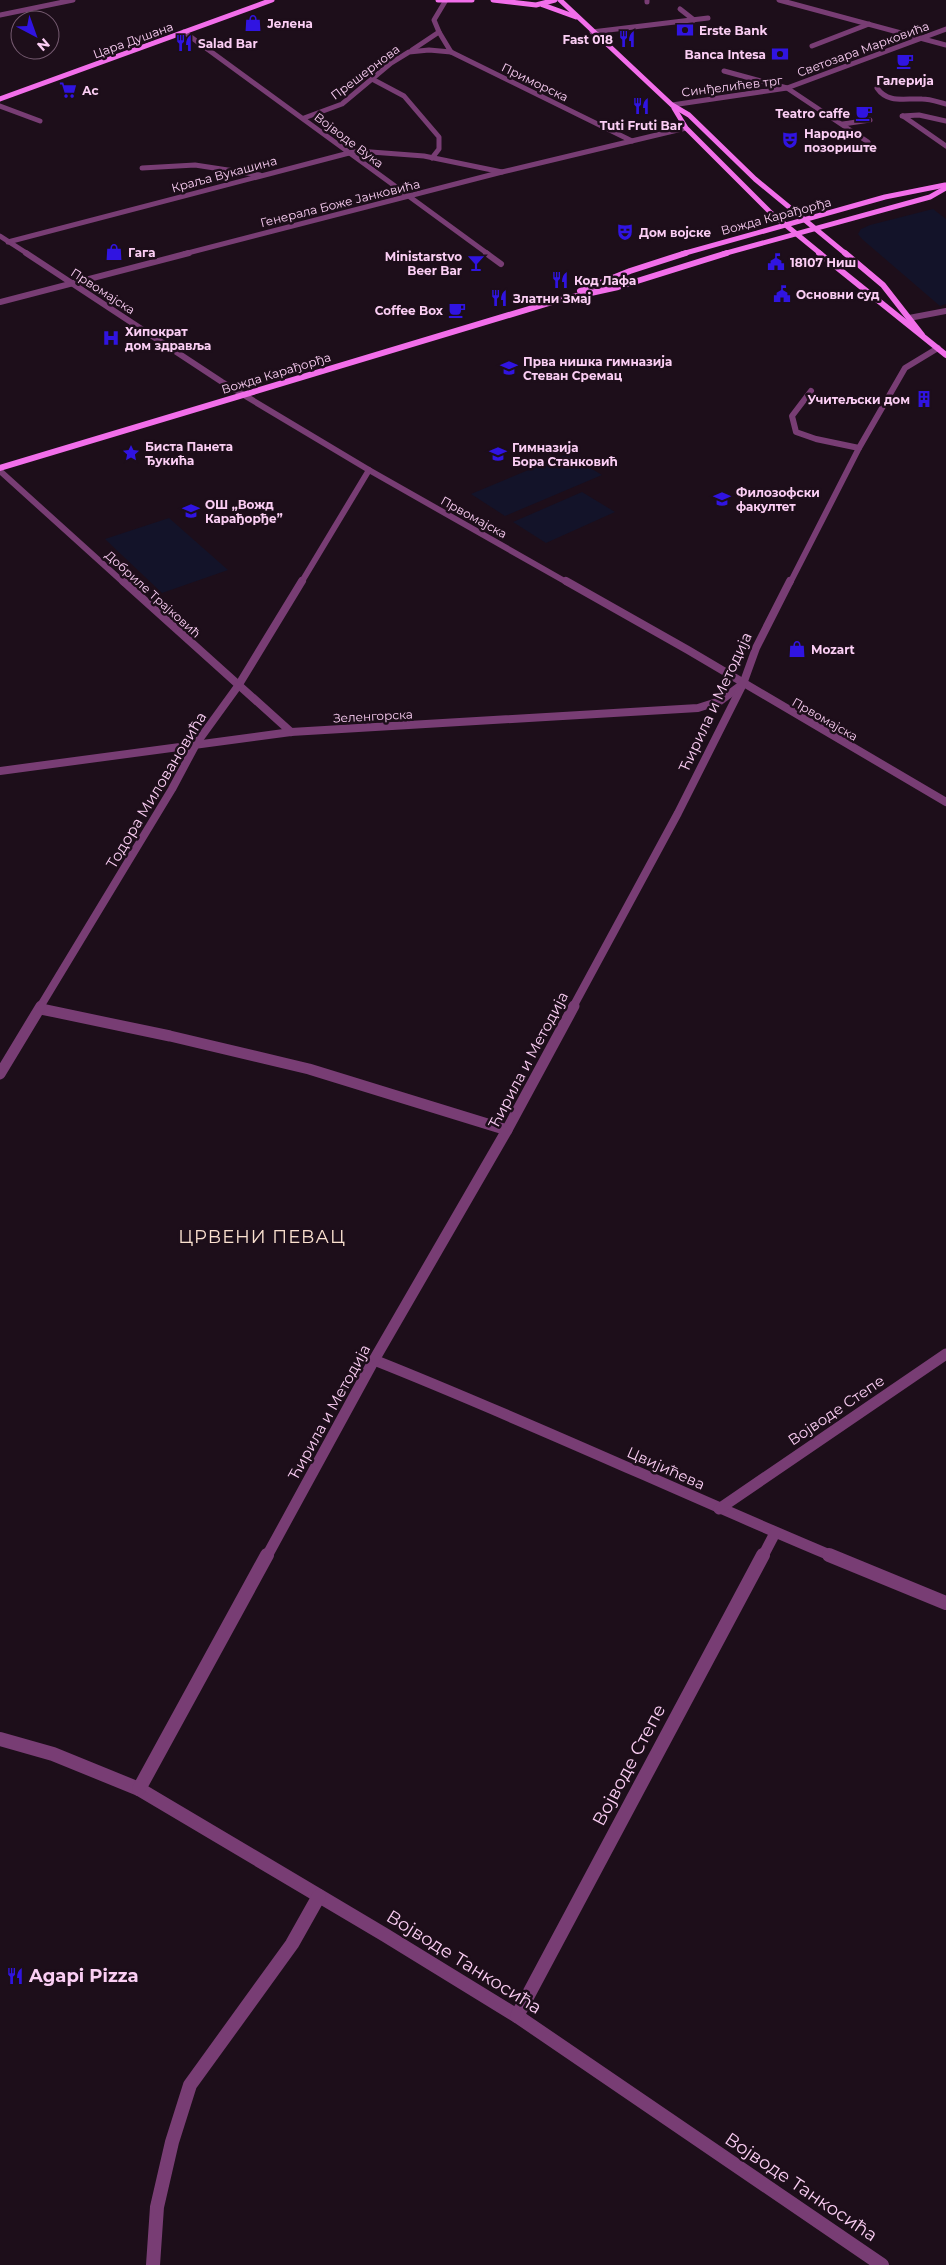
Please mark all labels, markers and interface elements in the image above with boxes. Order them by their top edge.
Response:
north arrow [10,10,60,60]
shop icon: Јелена [243,13,263,33]
place label: Јелена [267,16,313,31]
street label: Светозара Марковића [795,18,931,80]
street label: Цара Душана [91,19,175,61]
bank icon: Erste Bank [675,20,695,40]
place label: Erste Bank [699,23,767,38]
restaurant icon: Fast 018 [617,29,637,49]
place label: Fast 018 [562,32,613,47]
restaurant icon: Salad Bar [174,33,194,53]
text: N [33,34,54,55]
place label: Salad Bar [198,36,258,51]
street label: Прешернова [328,41,402,103]
bank icon: Banca Intesa [770,44,790,64]
place label: Banca Intesa [685,47,766,62]
cafe icon: Галерија [895,51,915,71]
street label: Приморска [499,59,571,105]
street label: Синђелићев трг [681,72,784,100]
place label: Галерија [876,73,934,88]
supermarket icon: Ас [58,80,78,100]
place label: Ас [82,83,99,98]
restaurant icon: Tuti Fruti Bar [631,96,651,116]
cafe icon: Teatro caffe [854,103,874,123]
place label: Teatro caffe [776,106,850,121]
street label: Војводе Вука [311,109,387,171]
place label: Tuti Fruti Bar [600,118,682,133]
place label: Народно позориште [804,126,877,155]
theatre icon: Народно позориште [780,130,800,150]
street label: Краља Вукашина [170,153,278,195]
street label: Генерала Боже Јанковића [259,176,421,230]
street label: Вожда Карађорђа [719,194,833,238]
theatre icon: Дом војске [615,222,635,242]
place label: Дом војске [639,225,711,240]
shop icon: Гага [104,242,124,262]
place label: Гага [128,245,155,260]
place label: Ministarstvo Beer Bar [385,249,462,278]
public building icon: 18107 Ниш [766,252,786,272]
bar icon: Ministarstvo Beer Bar [466,253,486,273]
place label: 18107 Ниш [790,255,856,270]
street label: Првомајска [68,265,138,317]
restaurant icon: Код Лафа [550,270,570,290]
place label: Код Лафа [574,273,636,288]
public building icon: Основни суд [772,284,792,304]
place label: Основни суд [796,287,880,302]
restaurant icon: Златни Змај [489,288,509,308]
place label: Златни Змај [512,291,591,306]
cafe icon: Coffee Box [447,300,467,320]
place label: Coffee Box [375,303,444,318]
place label: Хипократ дом здравља [125,324,211,353]
hospital icon: Хипократ дом здравља [101,328,121,348]
street label: Вожда Карађорђа [219,349,333,397]
place label: Прва нишка гимназија Стеван Сремац [523,354,672,383]
school or university icon: Прва нишка гимназија Стеван Сремац [499,358,519,378]
building icon: Учитељски дом [914,389,934,409]
place label: Учитељски дом [807,392,910,407]
place label: Биста Панета Ђукића [145,439,233,468]
place label: Гимназија Бора Станковић [512,440,618,469]
place icon: Биста Панета Ђукића [121,443,141,463]
school or university icon: Гимназија Бора Станковић [488,444,508,464]
place label: Филозофски факултет [736,485,820,514]
school or university icon: Филозофски факултет [712,489,732,509]
street label: Првомајска [438,493,510,541]
place label: ОШ „Вожд Карађорђе” [205,497,283,526]
school or university icon: ОШ „Вожд Карађорђе” [181,501,201,521]
street label: Добриле Трајковић [102,547,204,641]
street label: Ћирила и Методија [674,629,756,775]
shop icon: Mozart [787,639,807,659]
place label: Mozart [811,642,856,657]
street label: Првомајска [789,694,861,744]
street label: Зеленгорска [333,706,413,726]
street label: Тодора Миловановића [102,708,210,872]
street label: Ћирила и Методија [484,988,572,1132]
district label: ЦРВЕНИ ПЕВАЦ [178,1226,346,1248]
street label: Ћирила и Методија [284,1341,374,1483]
street label: Војводе Степе [784,1371,888,1449]
street label: Цвијићева [624,1442,708,1494]
street label: Војводе Степе [588,1700,670,1830]
street label: Војводе Танкосића [382,1905,546,2019]
place label: Agapi Pizza [28,1965,139,1987]
restaurant icon: Agapi Pizza [5,1966,25,1986]
street label: Војводе Танкосића [721,2128,881,2246]

